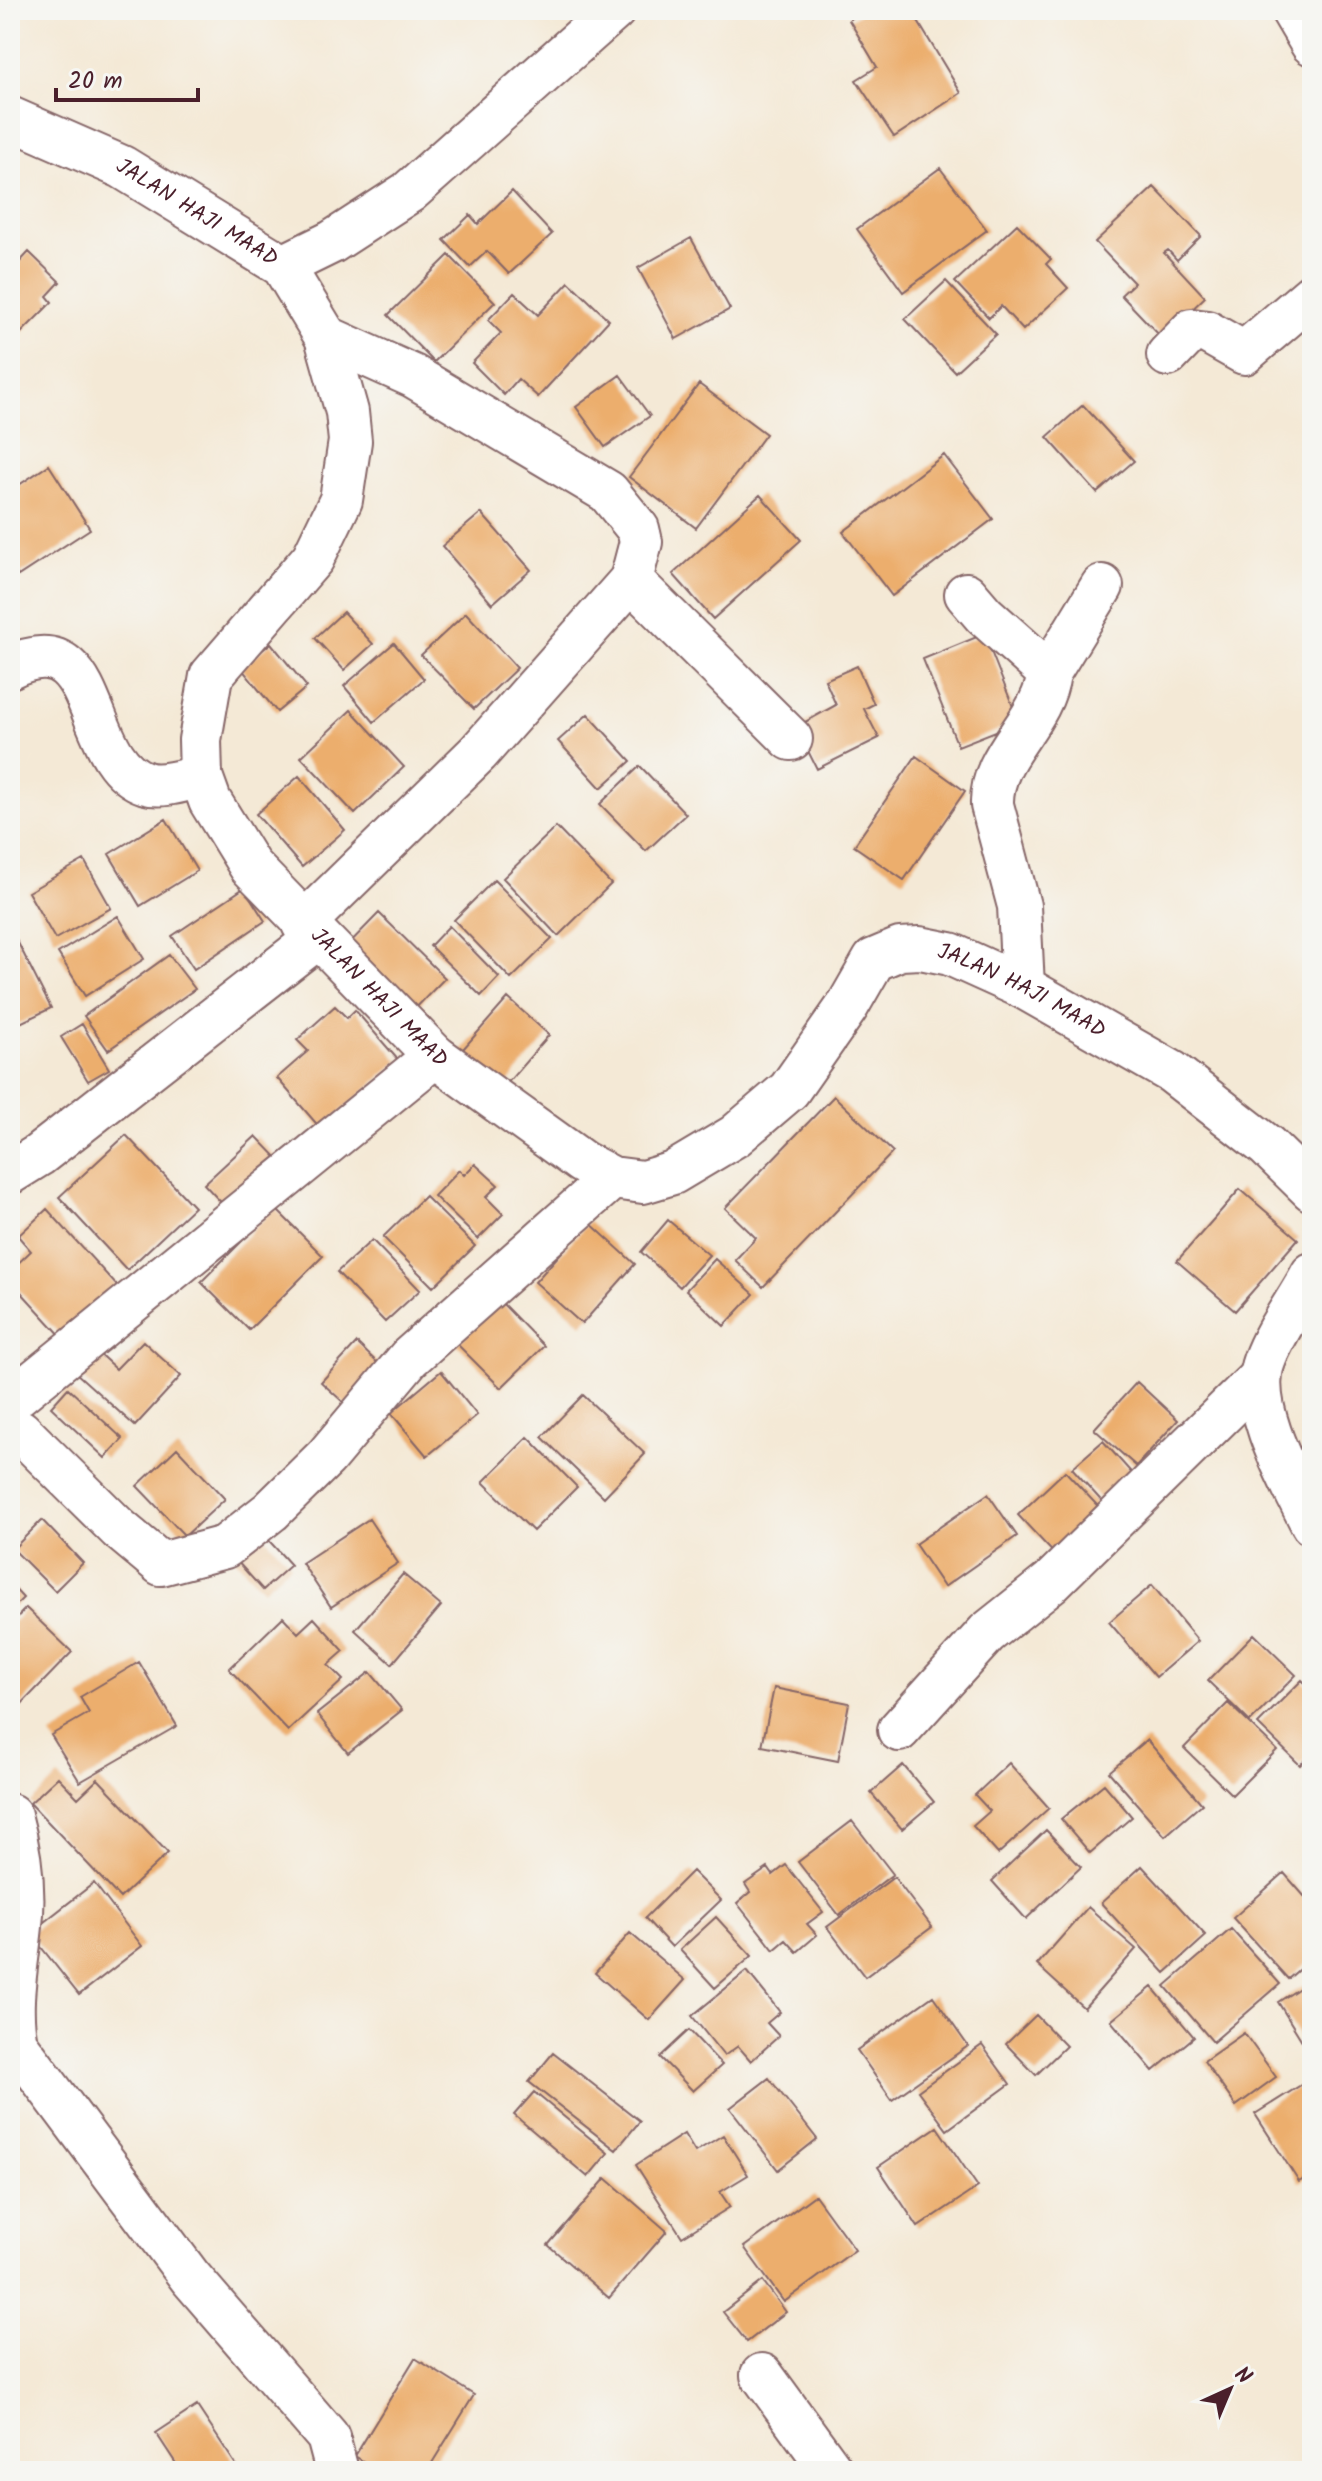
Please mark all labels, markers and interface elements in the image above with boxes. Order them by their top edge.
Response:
scale bar [56,52,198,102]
text: 20 m [68,62,123,101]
street label: JALAN HAJI MAAD [109,150,285,276]
street label: JALAN HAJI MAAD [302,920,455,1077]
street label: JALAN HAJI MAAD [935,934,1112,1048]
north arrow [1190,2349,1270,2429]
text: N [1225,2359,1259,2394]

